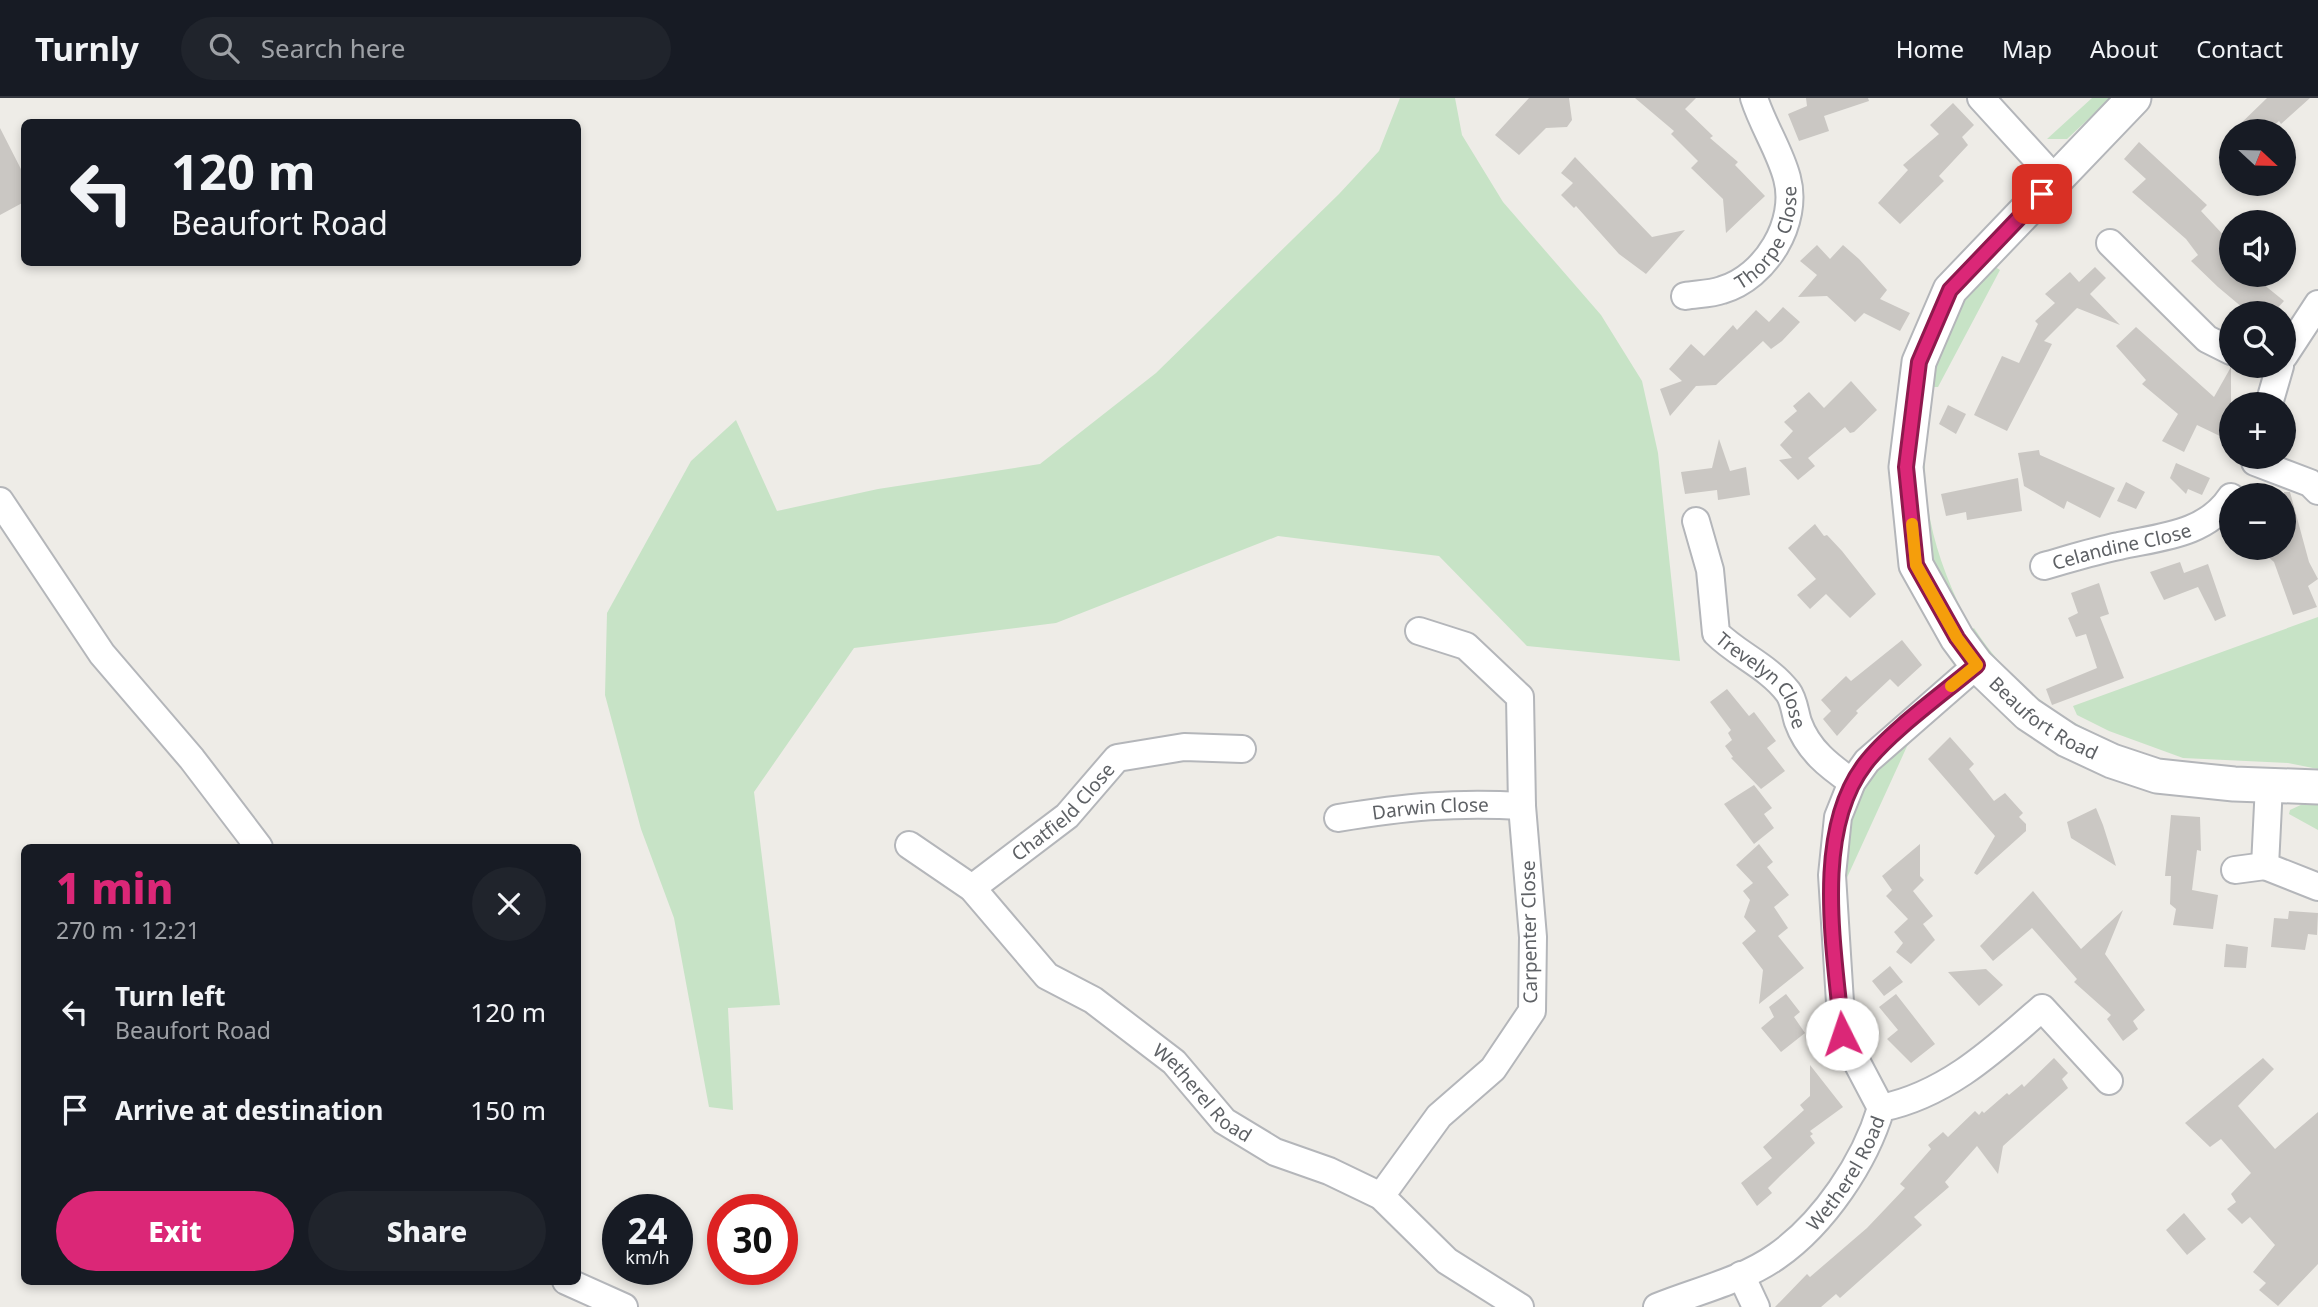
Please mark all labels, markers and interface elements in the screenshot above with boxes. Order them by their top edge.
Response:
search box [181,17,671,80]
text: Turnly [35,26,139,71]
icon: search [205,29,243,67]
text: Search here [261,30,405,66]
text: Home [1896,32,1964,65]
text: Map [2002,32,2052,65]
text: About [2090,32,2158,65]
text: Contact [2196,32,2283,65]
north arrow [2219,119,2296,196]
map controls [2219,119,2296,560]
text: 120 m [171,138,316,204]
icon: left [56,147,147,238]
pin [2012,164,2072,224]
icon: arrive [2023,175,2061,213]
street label: Thorpe Close [1730,185,1803,295]
text: Beaufort Road [171,201,388,244]
button: sound [2219,210,2296,287]
button: search [2219,301,2296,378]
button: + [2219,392,2296,469]
button: − [2219,483,2296,560]
street label: Celandine Close [2049,517,2195,576]
street label: Trevelyn Close [1710,626,1812,732]
street label: Beaufort Road [1984,671,2102,766]
street label: Chatfield Close [1006,757,1120,867]
street label: Darwin Close [1370,792,1489,826]
text: 1 min [56,859,173,916]
street label: Carpenter Close [1515,860,1543,1004]
button: close [472,867,546,941]
text: 270 m · 12:21 [56,914,200,946]
text: Turn left [115,978,226,1014]
icon: left [56,993,94,1031]
text: 120 m [470,994,546,1030]
position arrow [1805,997,1879,1071]
text: Beaufort Road [115,1014,271,1046]
street label: Wetherel Road [1148,1037,1257,1148]
icon: arrive [56,1091,94,1129]
text: Arrive at destination [115,1092,384,1128]
text: 150 m [470,1092,546,1128]
street label: Wetherel Road [1800,1112,1891,1236]
button: Exit [56,1191,294,1271]
button: Share [308,1191,546,1271]
speed limit sign: 30 [707,1194,798,1285]
text: 24 [627,1207,668,1254]
text: km/h [625,1245,670,1269]

